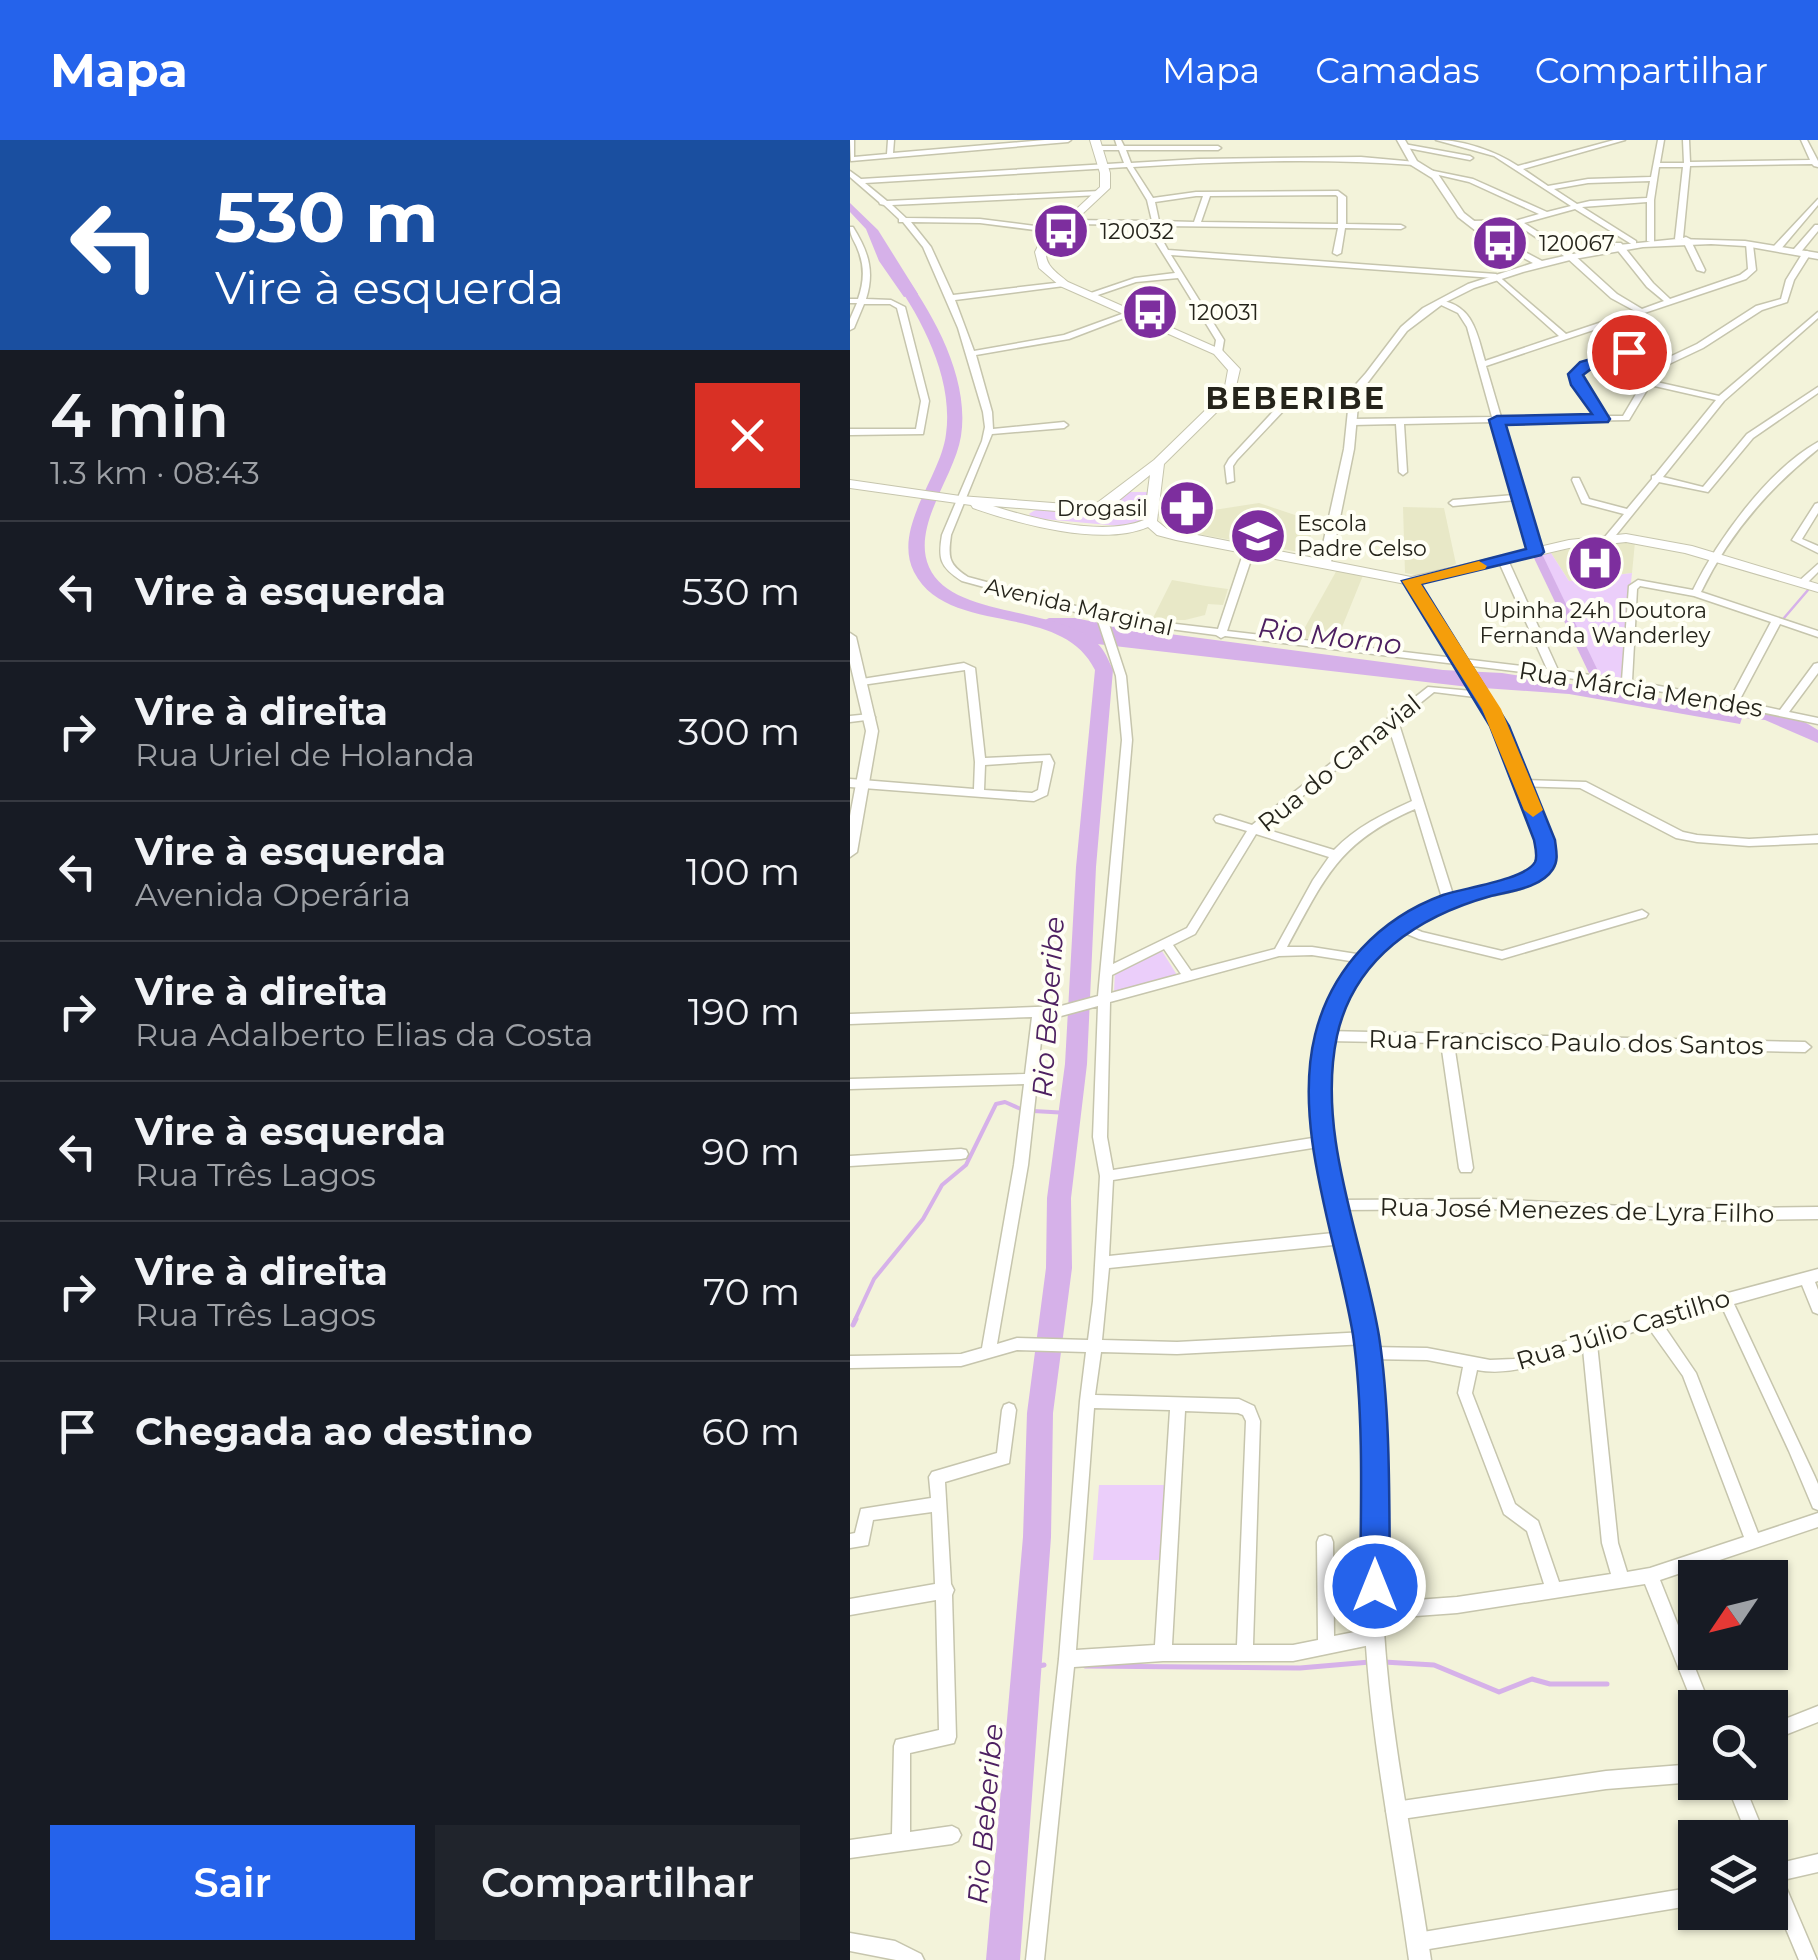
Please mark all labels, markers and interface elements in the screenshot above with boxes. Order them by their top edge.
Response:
text: Mapa [50,41,188,99]
text: Mapa [1162,49,1260,92]
text: Camadas [1315,49,1480,92]
text: Compartilhar [1535,49,1768,92]
text: 530 m [215,174,439,260]
icon: left [50,180,180,310]
bus stop icon: 120032 [1031,201,1091,261]
bus stop icon: 120067 [1470,213,1530,273]
place label: 120032 [1100,218,1174,245]
place label: 120067 [1539,230,1615,257]
text: Vire à esquerda [215,260,564,315]
bus stop icon: 120031 [1120,282,1180,342]
place label: 120031 [1189,299,1259,326]
pin [1587,310,1672,395]
icon: arrive [1602,325,1657,380]
text: 4 min [50,379,229,452]
district label: BEBERIBE [1205,380,1387,417]
button: close [695,383,800,488]
text: 1.3 km · 08:43 [50,453,260,492]
pharmacy icon: Drogasil [1157,478,1217,538]
place label: Drogasil [1057,495,1148,522]
school or university icon: Escola Padre Celso [1228,506,1288,566]
place label: Escola Padre Celso [1297,510,1427,562]
hospital icon: Upinha 24h Doutora Fernanda Wanderley [1565,533,1625,593]
icon: left [50,564,105,619]
text: Vire à esquerda [135,568,446,615]
text: 530 m [682,568,800,615]
street label: Avenida Marginal [983,572,1175,642]
place label: Upinha 24h Doutora Fernanda Wanderley [1480,597,1710,649]
water label: Rio Morno [1256,610,1404,662]
street label: Rua Márcia Mendes [1517,655,1765,723]
text: Vire à direita [135,688,388,735]
street label: Rua do Canavial [1252,688,1426,838]
icon: right [50,704,105,759]
text: 300 m [678,708,800,755]
text: Rua Uriel de Holanda [135,735,475,774]
text: Vire à esquerda [135,828,446,875]
icon: left [50,844,105,899]
text: 100 m [686,848,800,895]
text: Avenida Operária [135,875,411,914]
water label: Rio Beberibe [1025,916,1071,1098]
text: Vire à direita [135,968,388,1015]
icon: right [50,984,105,1039]
text: 190 m [688,988,800,1035]
text: Rua Adalberto Elias da Costa [135,1015,593,1054]
street label: Rua Francisco Paulo dos Santos [1368,1024,1764,1060]
text: Vire à esquerda [135,1108,446,1155]
icon: left [50,1124,105,1179]
text: 90 m [701,1128,800,1175]
text: Rua Três Lagos [135,1155,376,1194]
street label: Rua José Menezes de Lyra Filho [1380,1192,1774,1228]
text: Vire à direita [135,1248,388,1295]
icon: right [50,1264,105,1319]
text: 70 m [703,1268,800,1315]
street label: Rua Júlio Castilho [1513,1282,1733,1376]
text: Rua Três Lagos [135,1295,376,1334]
icon: arrive [50,1404,105,1459]
text: Chegada ao destino [135,1408,533,1455]
text: 60 m [701,1408,800,1455]
position arrow [1323,1534,1427,1638]
north arrow [1678,1560,1788,1670]
map controls [1678,1560,1788,1930]
button: search [1678,1690,1788,1800]
water label: Rio Beberibe [960,1722,1010,1906]
button: layers [1678,1820,1788,1930]
button: Sair [50,1825,415,1940]
button: Compartilhar [435,1825,800,1940]

